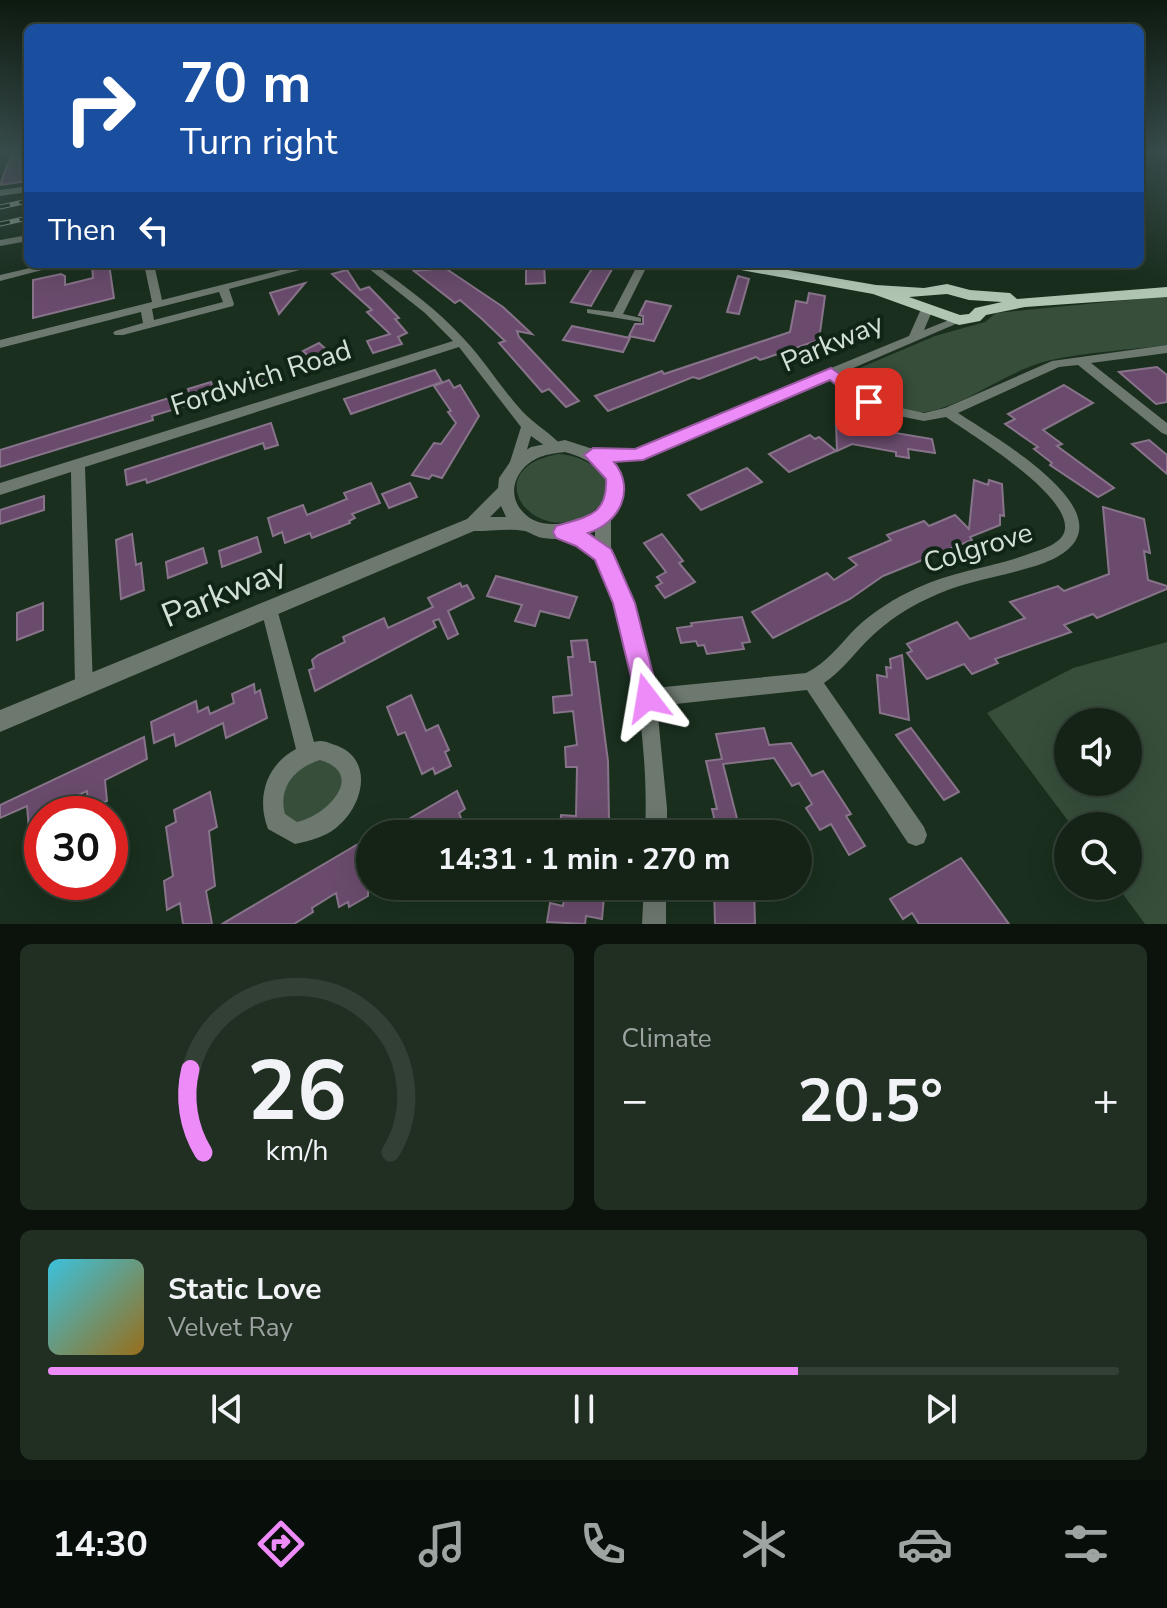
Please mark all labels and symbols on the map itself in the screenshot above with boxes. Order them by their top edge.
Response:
street label: Parkway [775,304,890,382]
street label: Fordwich Road [166,331,356,425]
pin [835,368,903,436]
street label: Colgrove [919,513,1037,583]
street label: Parkway [155,547,294,639]
position arrow [605,656,689,740]
speed limit sign: 30 [24,796,128,900]

